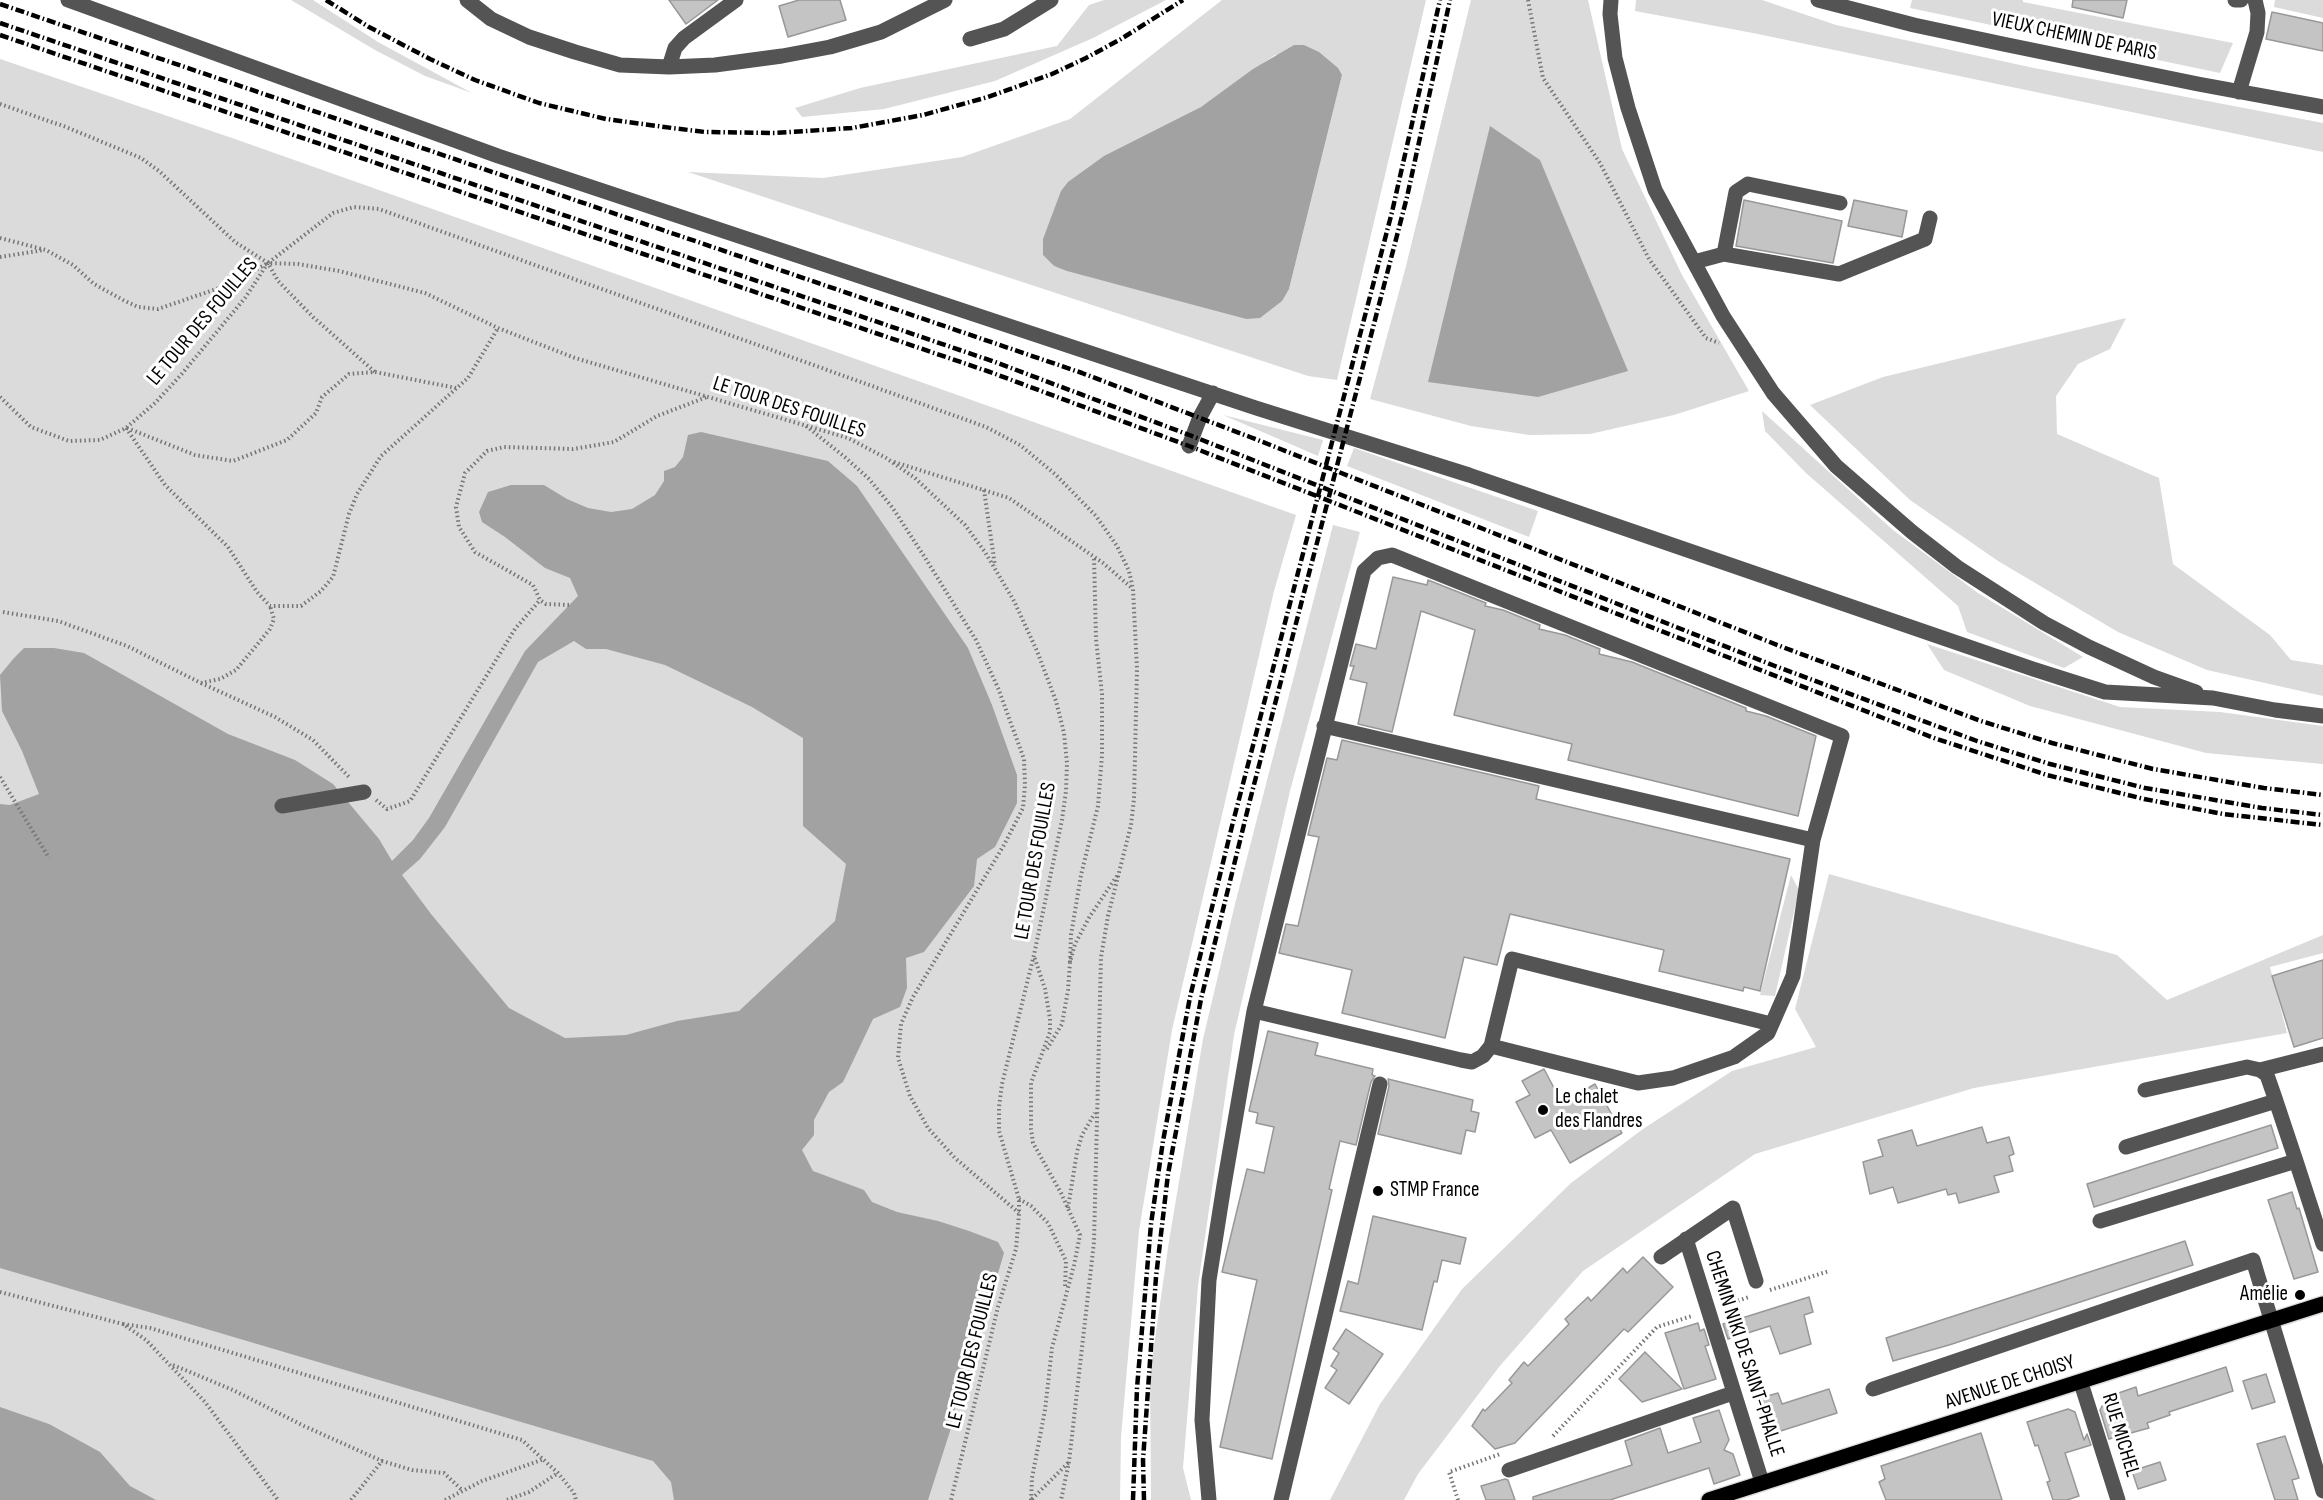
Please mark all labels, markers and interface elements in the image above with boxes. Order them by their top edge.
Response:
street label: VIEUX CHEMIN DE PARIS [1989,7,2159,67]
street label: LE TOUR DES FOUILLES [142,253,264,391]
street label: LE TOUR DES FOUILLES [709,371,869,445]
street label: LE TOUR DES FOUILLES [1010,780,1062,942]
place label: Le chalet des Flandres [1555,1085,1642,1135]
marker: Le chalet des Flandres [1536,1103,1550,1117]
place label: STMP France [1390,1178,1480,1204]
marker: STMP France [1371,1184,1385,1198]
street label: CHEMIN NIKI DE SAINT-PHALLE [1699,1248,1789,1460]
street label: LE TOUR DES FOUILLES [942,1271,1004,1431]
place label: Amélie [2240,1282,2288,1308]
marker: Amélie [2293,1288,2307,1302]
street label: AVENUE DE CHOISY [1942,1350,2078,1416]
street label: RUE MICHEL [2095,1390,2145,1480]

